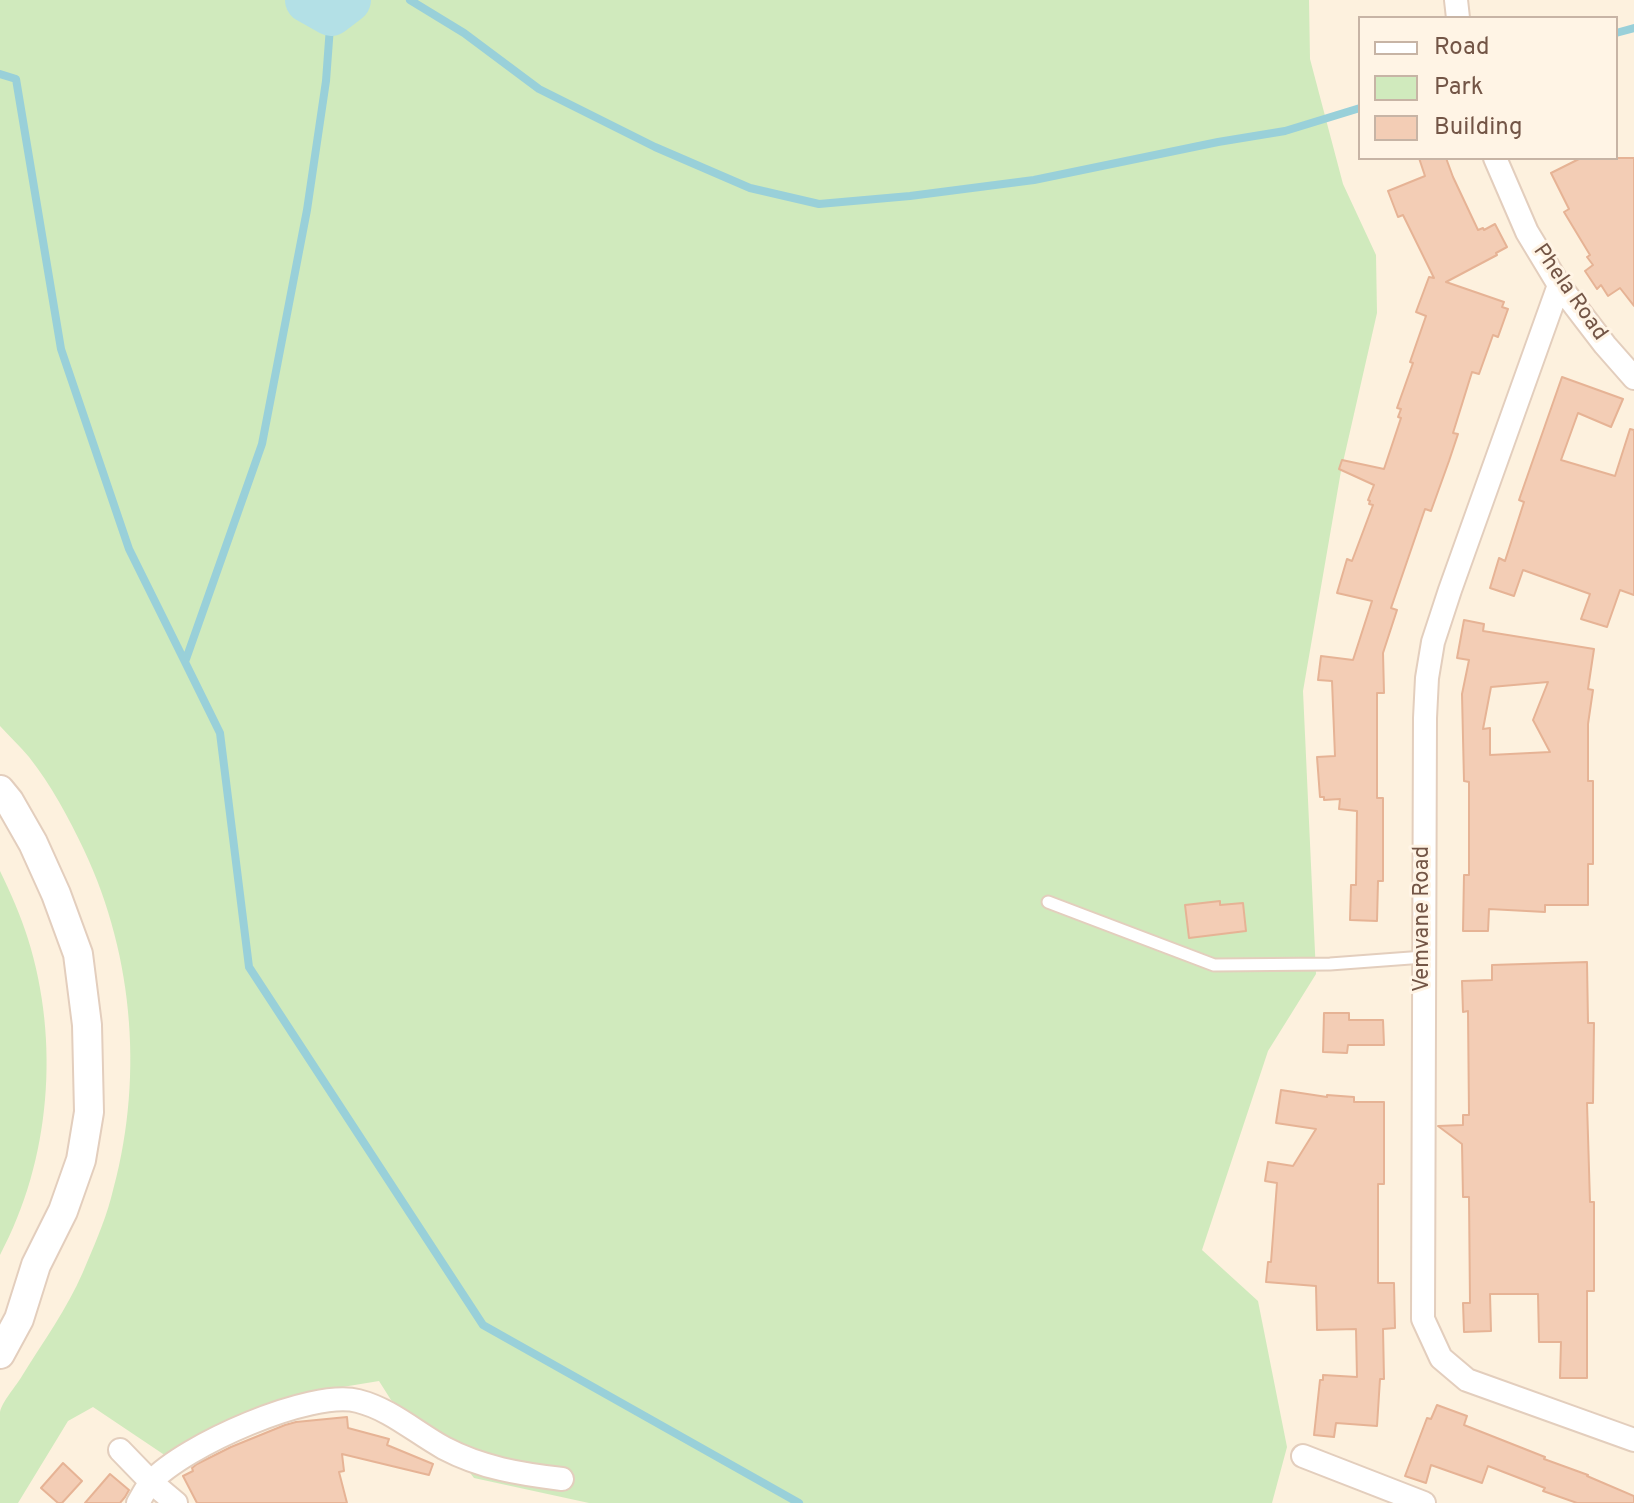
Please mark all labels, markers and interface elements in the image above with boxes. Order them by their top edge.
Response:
legend [1358,16,1618,160]
text: Road [1434,33,1490,63]
text: Park [1434,73,1484,103]
text: Building [1434,113,1523,143]
street label: Phela Road [1526,240,1612,346]
street label: Vemvane Road [1411,846,1437,992]

